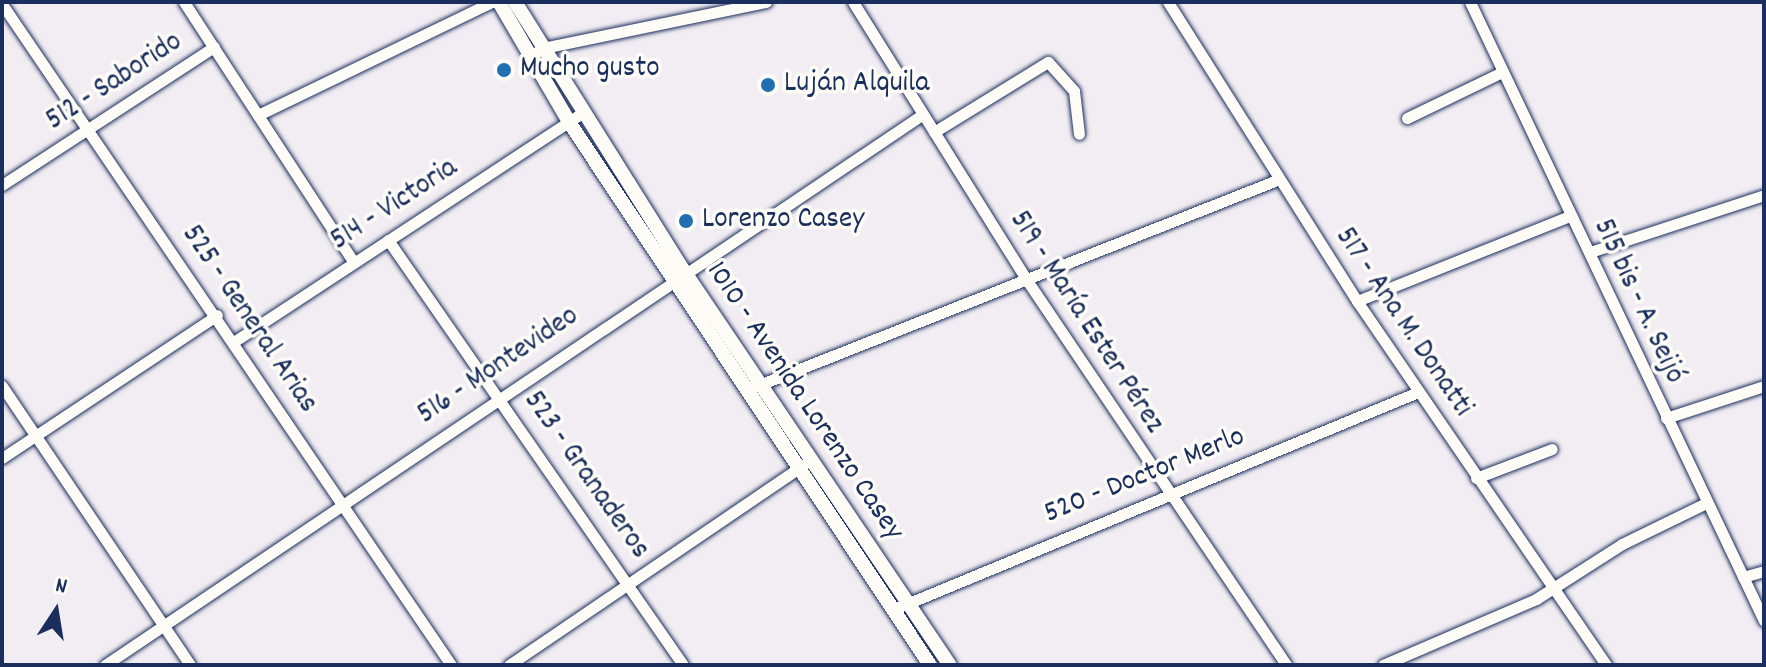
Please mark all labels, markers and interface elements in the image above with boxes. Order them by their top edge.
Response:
street label: 512 - Saborido [40,26,190,140]
place label: Mucho gusto [520,52,660,88]
marker: Mucho gusto [495,61,513,79]
place label: Luján Alquila [784,67,929,103]
marker: Luján Alquila [759,76,777,94]
street label: 514 - Victoria [325,152,465,260]
place label: Lorenzo Casey [702,203,864,239]
street label: 519 - María Ester Pérez [1000,205,1170,441]
marker: Lorenzo Casey [677,212,695,230]
street label: 515 bis - A. Seijó [1583,214,1691,390]
street label: 525 - General Arias [172,219,324,421]
street label: 517 - Ana M. Donatti [1325,221,1479,425]
street label: 1010 - Avenida Lorenzo Casey [696,256,910,548]
street label: 516 - Montevideo [411,300,587,434]
street label: 523 - Granaderos [514,385,656,567]
street label: 520 - Doctor Merlo [1039,420,1251,534]
north arrow [16,571,96,651]
text: N [53,571,70,603]

